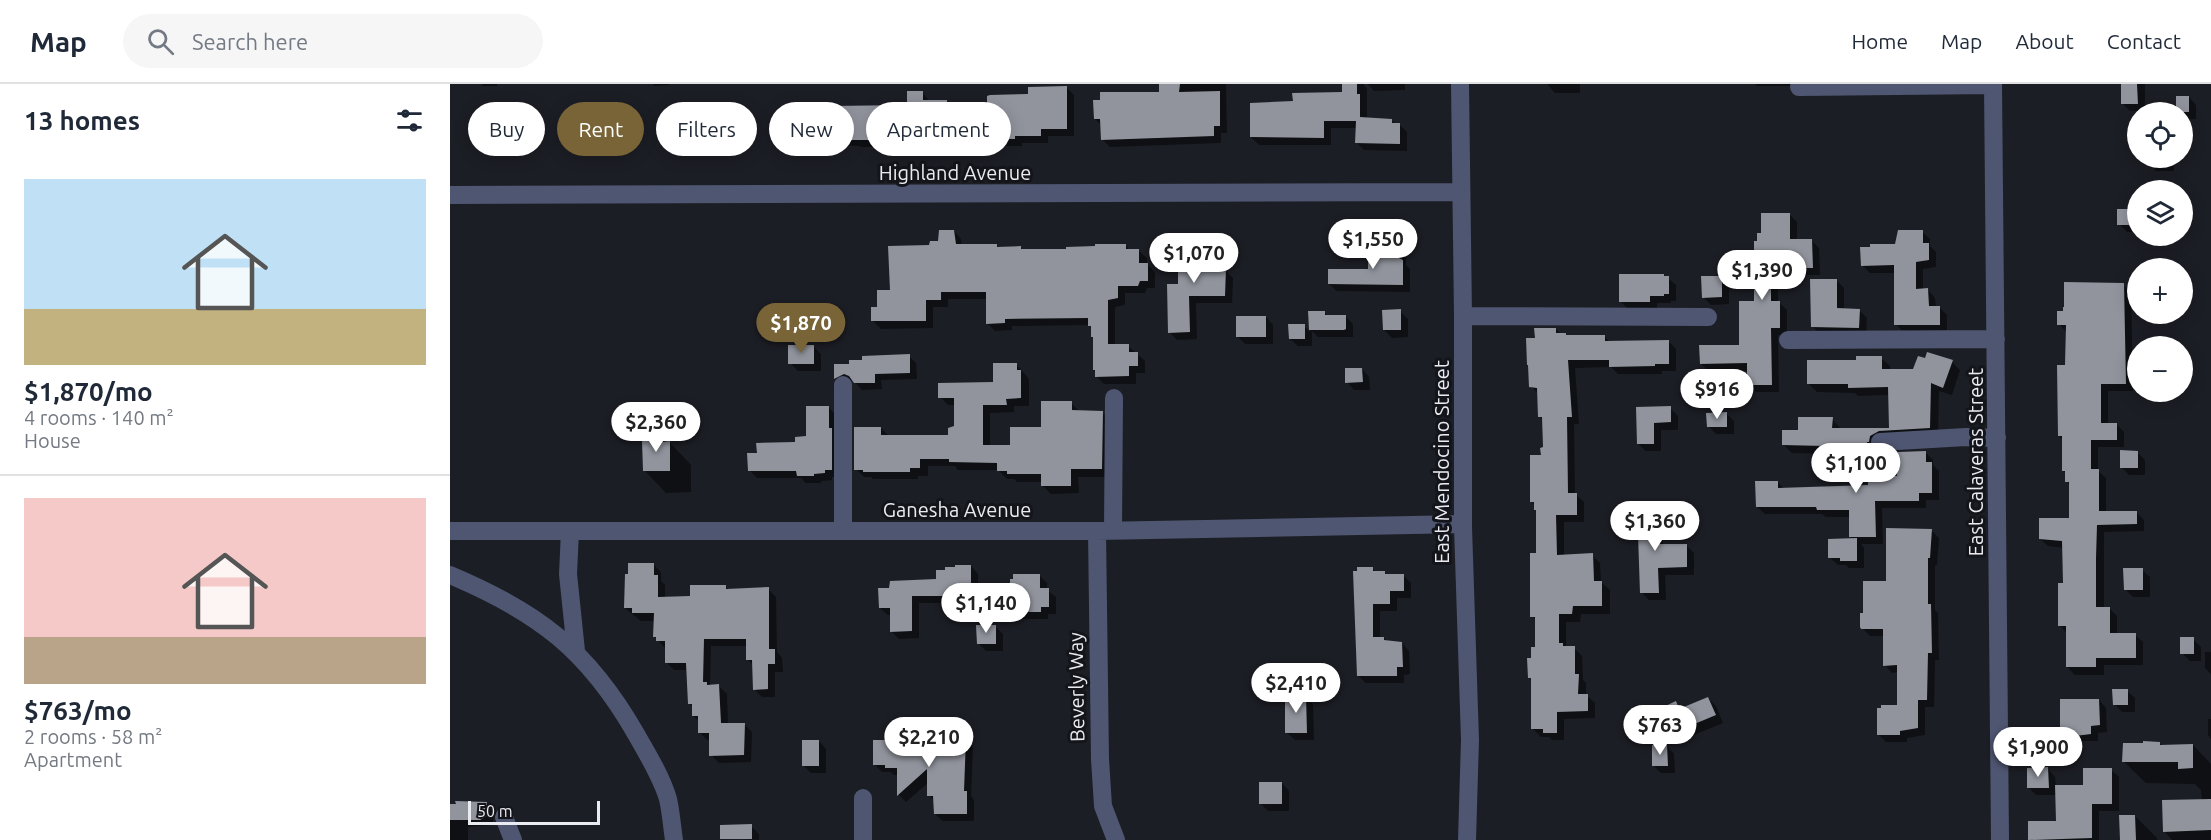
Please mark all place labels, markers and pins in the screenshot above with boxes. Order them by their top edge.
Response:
pin: $1,550 [1324,219,1422,270]
pin: $1,070 [1145,233,1243,284]
pin: $1,390 [1713,250,1811,301]
pin: $1,870 [752,303,850,354]
pin: $916 [1681,369,1753,420]
pin: $2,360 [607,402,705,453]
pin: $1,100 [1807,443,1905,494]
pin: $1,360 [1606,501,1704,552]
pin: $1,140 [937,583,1035,634]
pin: $2,410 [1247,663,1345,714]
pin: $763 [1624,705,1696,756]
pin: $2,210 [880,717,978,768]
pin: $1,900 [1989,727,2087,778]

